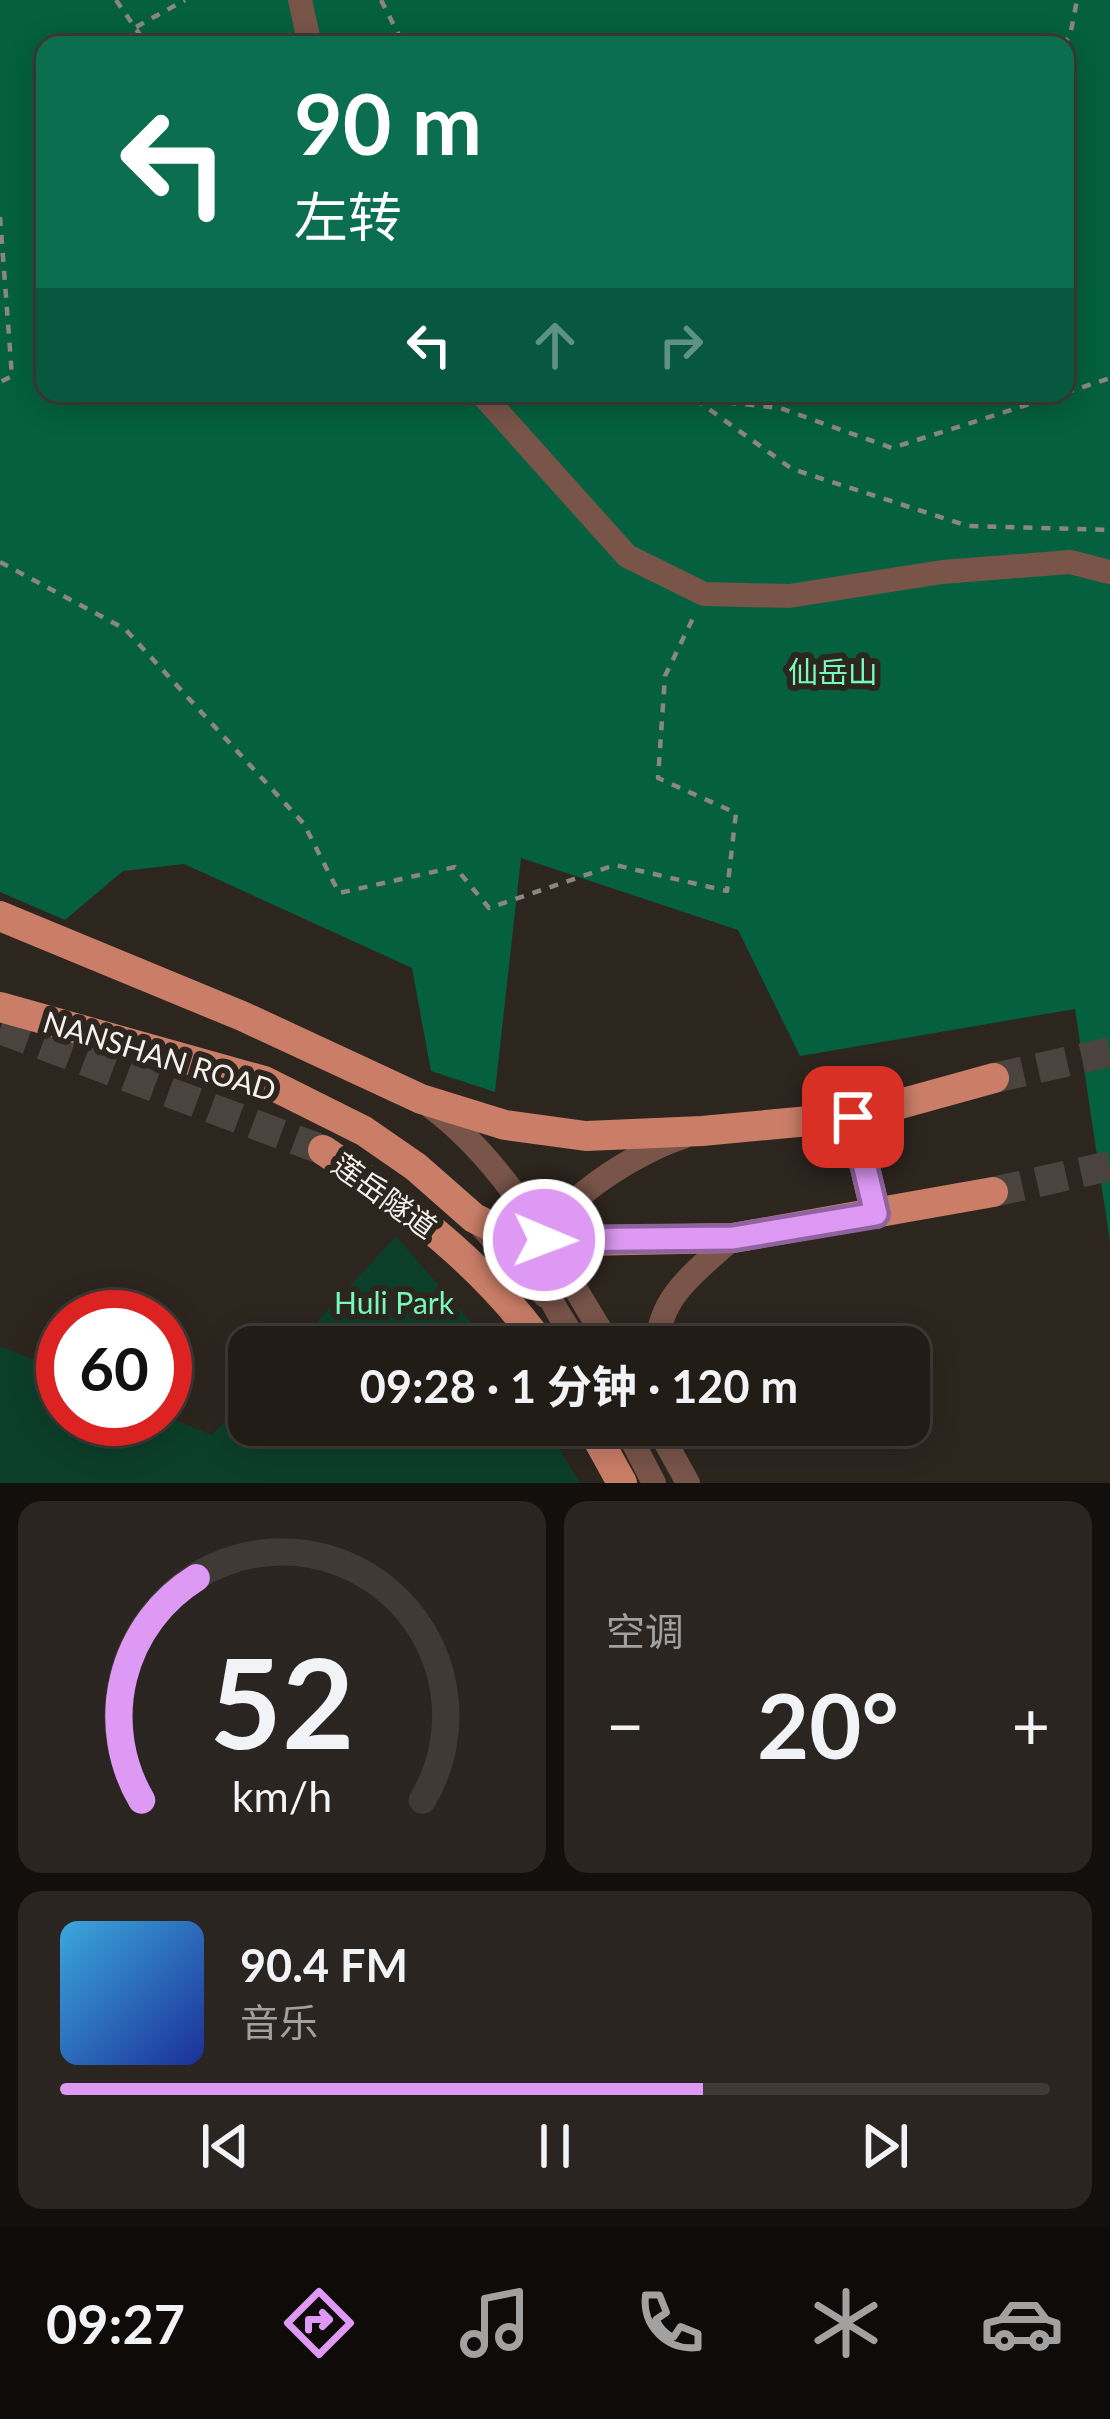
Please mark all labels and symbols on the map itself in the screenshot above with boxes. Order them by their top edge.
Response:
park label: 仙岳山 [788,653,878,689]
street label: NANSHAN ROAD [39,1003,281,1107]
pin [802,1066,904,1168]
street label: 莲岳隧道 [326,1145,444,1245]
position arrow [481,1177,607,1303]
park label: Huli Park [334,1284,455,1320]
speed limit sign: 60 [36,1290,192,1446]

